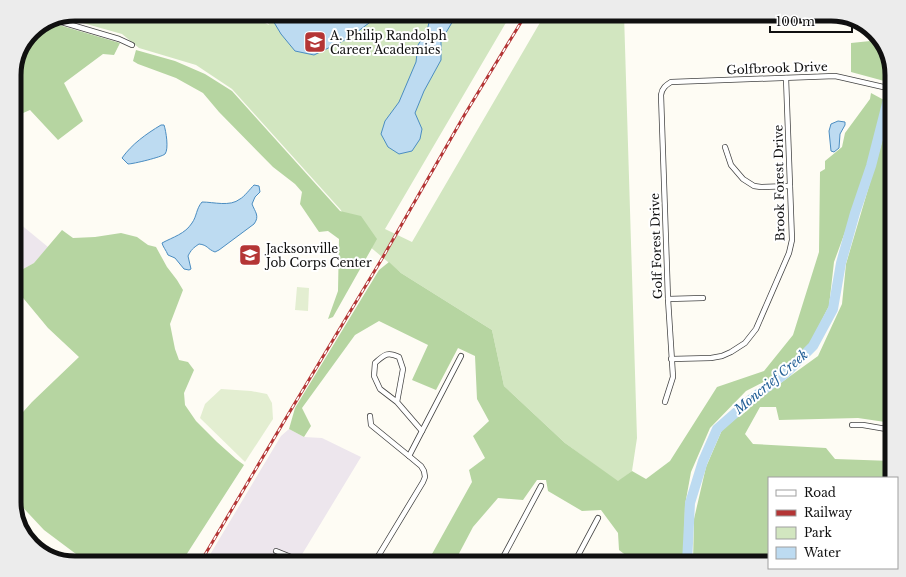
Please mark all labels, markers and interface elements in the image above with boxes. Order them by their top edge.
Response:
scale bar [770,8,852,34]
text: 100 m [776,14,815,29]
place label: A. Philip Randolph Career Academies [329,28,447,57]
school or university icon: A. Philip Randolph Career Academies [302,29,328,55]
street label: Golfbrook Drive [726,59,828,77]
street label: Brook Forest Drive [770,124,788,241]
street label: Golf Forest Drive [647,193,665,299]
place label: Jacksonville Job Corps Center [264,241,372,270]
school or university icon: Jacksonville Job Corps Center [237,242,263,268]
water label: Moncrief Creek [730,346,812,419]
legend [768,477,898,569]
text: Road [804,485,836,500]
text: Railway [804,505,853,520]
text: Park [804,525,832,540]
text: Water [803,545,841,560]

